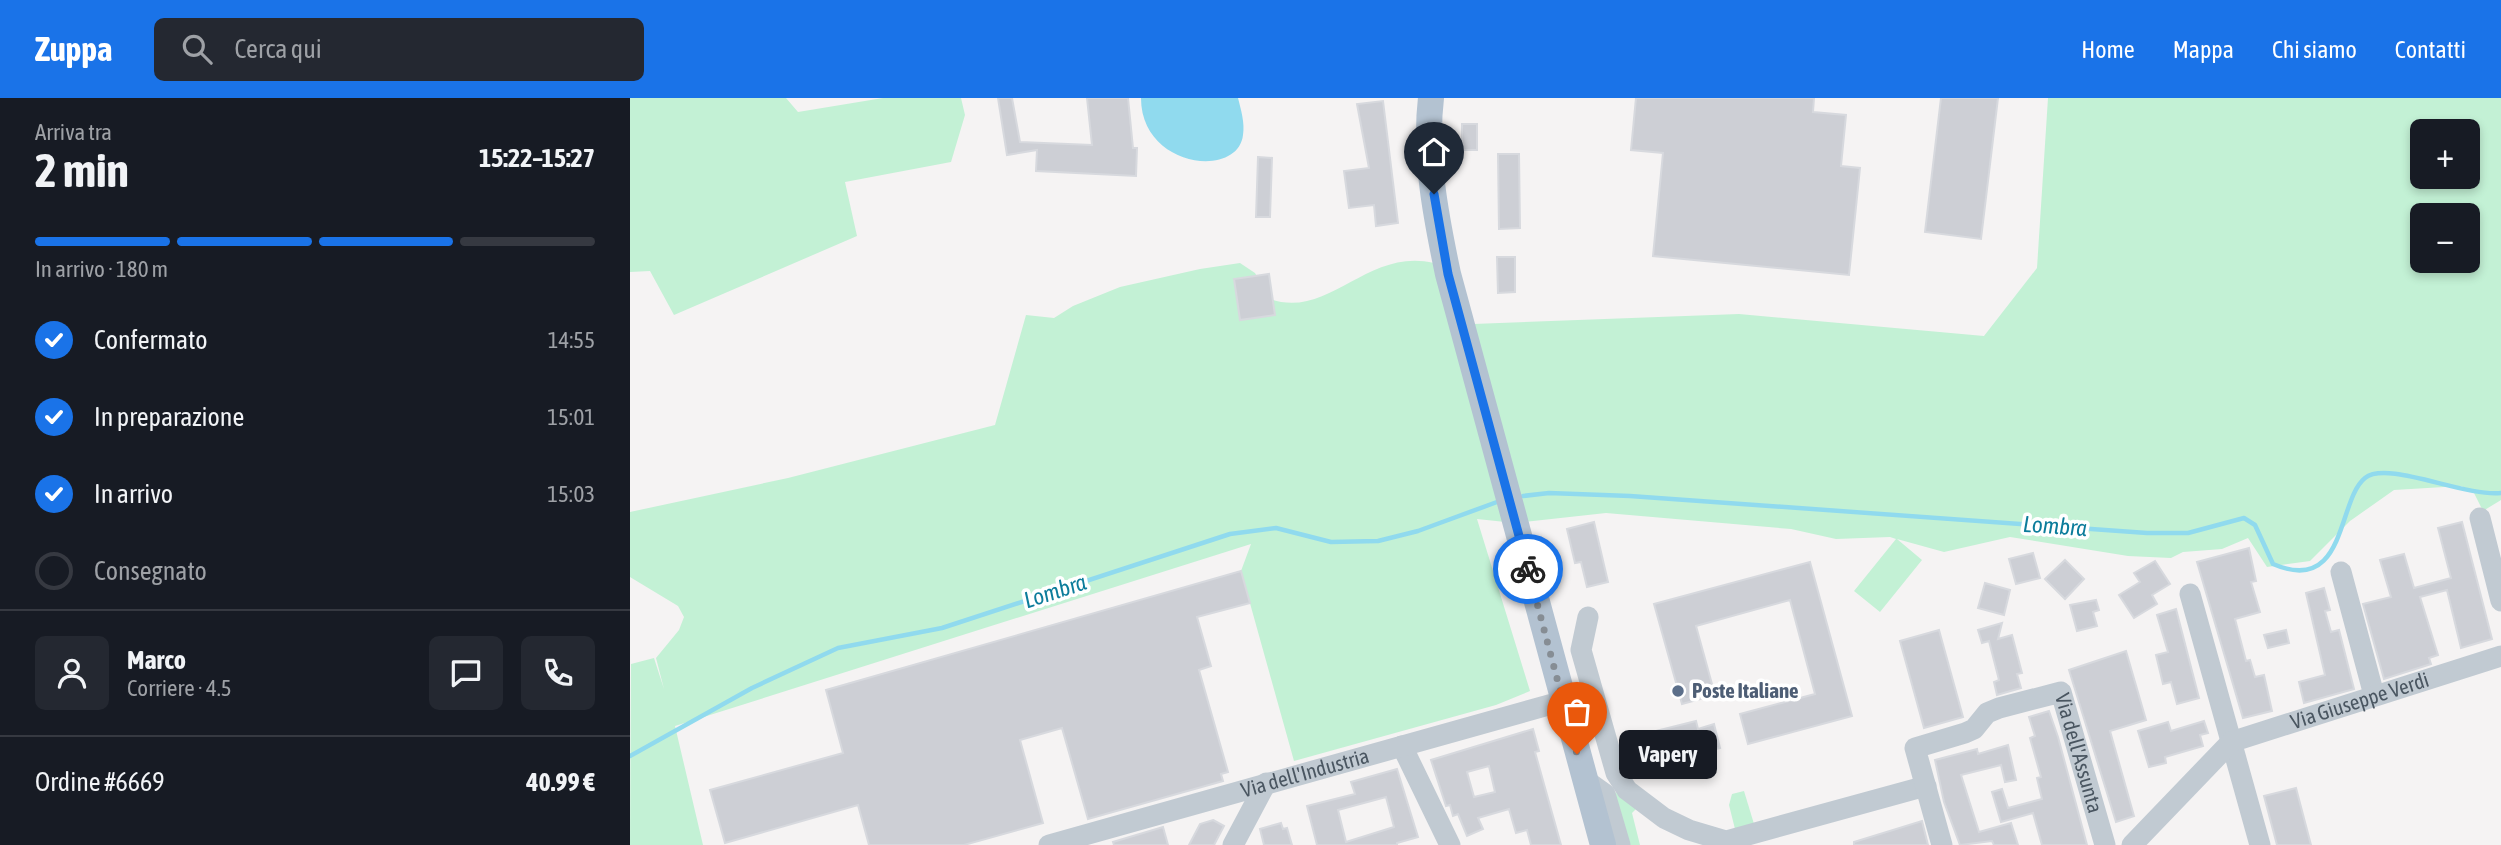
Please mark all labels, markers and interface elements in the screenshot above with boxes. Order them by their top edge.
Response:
search box [154,18,644,81]
text: Zuppa [35,30,112,68]
icon: search [178,30,216,68]
text: Cerca qui [234,34,322,64]
text: Home [2081,36,2135,63]
text: Mappa [2173,36,2234,63]
text: Chi siamo [2272,36,2357,63]
text: Contatti [2395,36,2466,63]
text: Arriva tra [35,119,112,145]
map controls [2410,119,2480,273]
button: + [2410,119,2480,189]
pin [1404,122,1464,194]
icon: home [1415,133,1453,171]
text: 15:22–15:27 [479,143,595,173]
text: 2 min [35,144,129,197]
button: − [2410,203,2480,273]
text: In arrivo · 180 m [35,256,168,282]
icon: check [35,321,73,359]
text: Confermato [94,325,207,355]
text: 14:55 [548,327,595,353]
icon: check [35,398,73,436]
text: In preparazione [94,402,244,432]
text: 15:01 [547,404,595,430]
icon: check [35,475,73,513]
text: In arrivo [94,479,173,509]
text: 15:03 [547,481,595,507]
water label: Lombra [2022,511,2088,541]
courier [1493,534,1563,604]
icon: bike [1509,550,1547,588]
text: Consegnato [94,556,207,586]
water label: Lombra [1021,569,1090,613]
button: person [35,636,109,710]
button: chat [429,636,503,710]
button: phone [521,636,595,710]
text: Marco [127,645,186,675]
street label: Via Giuseppe Verdi [2287,667,2431,733]
text: Corriere · 4.5 [127,675,232,701]
place label: Poste Italiane [1692,678,1799,702]
pin [1547,682,1607,754]
marker: Poste Italiane [1670,683,1686,699]
street label: Via dell'Assunta [2051,690,2108,815]
icon: bag [1558,693,1596,731]
callout: Vapery [1619,730,1717,778]
text: Vapery [1639,741,1697,767]
street label: Via dell'Industria [1238,743,1372,802]
text: Ordine #6669 [35,767,164,797]
text: 40.99 € [526,767,595,797]

